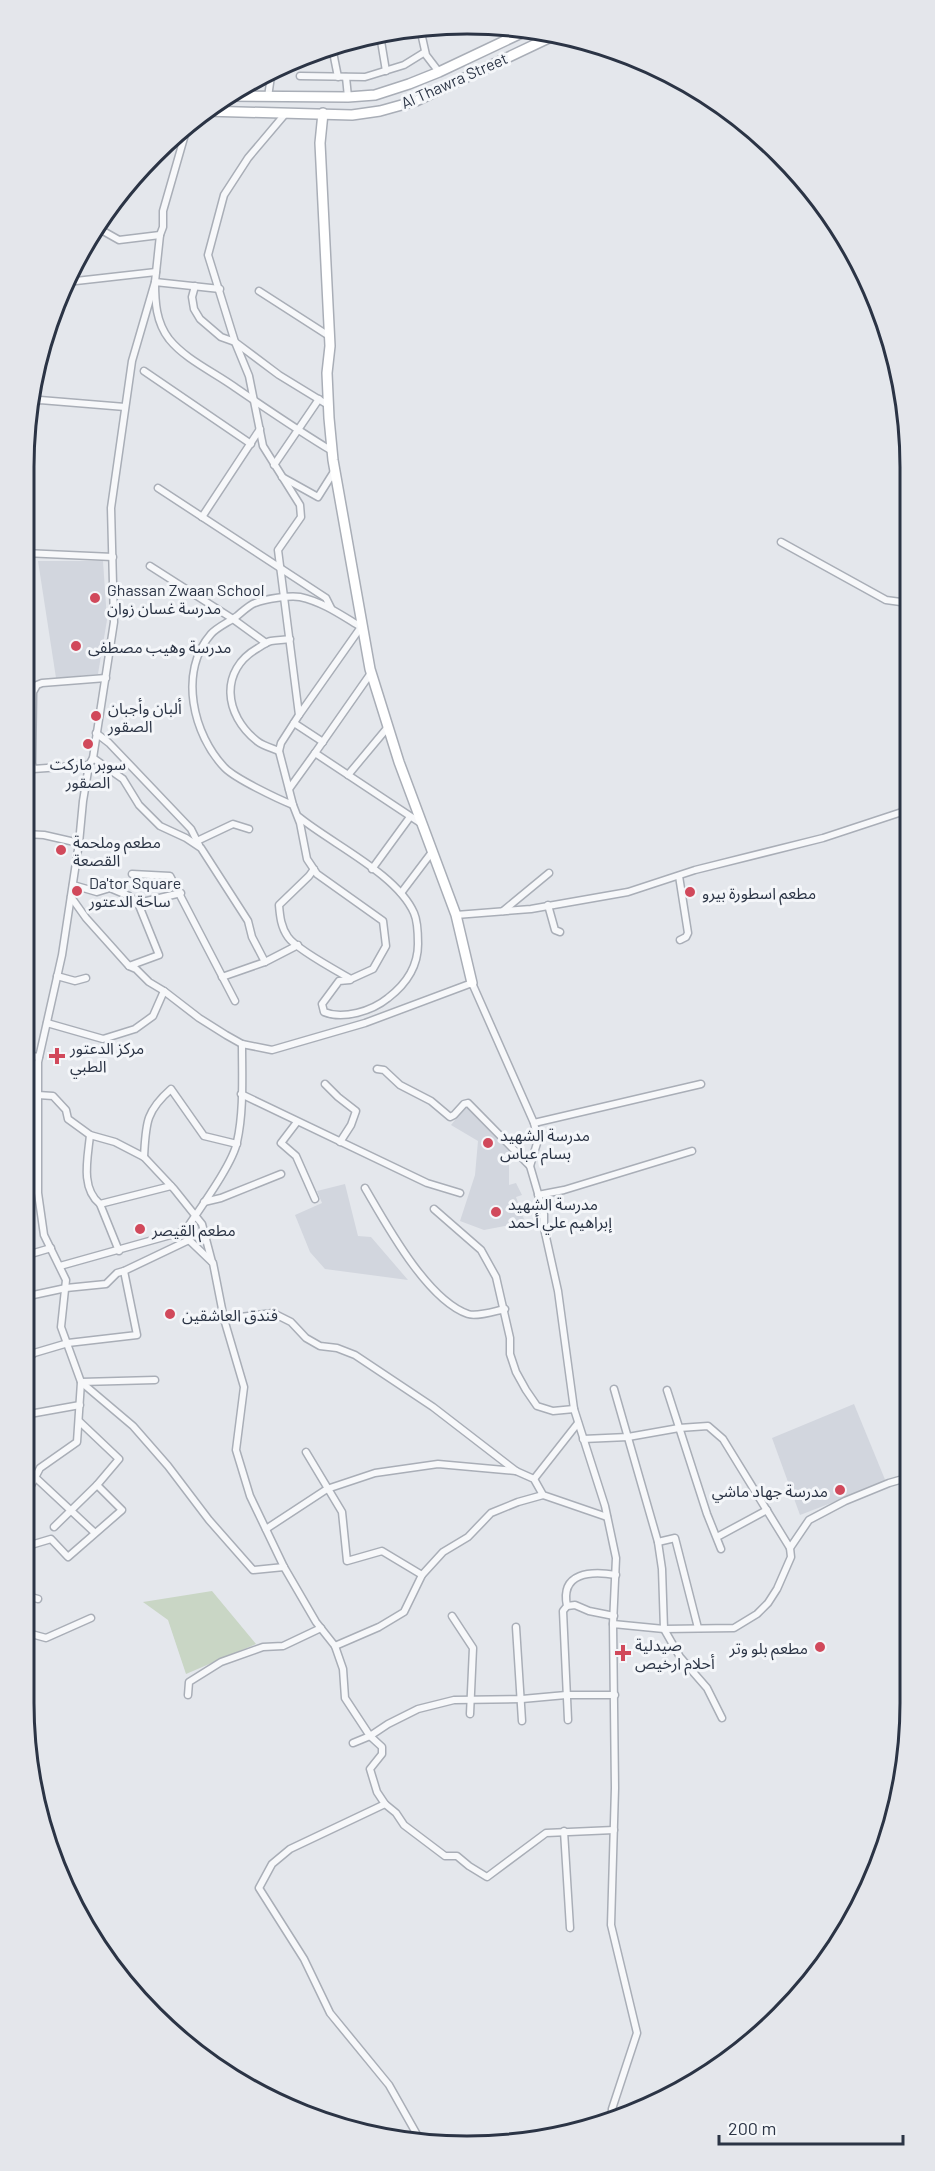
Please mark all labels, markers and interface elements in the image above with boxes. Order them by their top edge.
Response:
street label: Al Thawra Street [398,48,510,112]
place label: Ghassan Zwaan School مدرسة غسان زوان [107,580,264,618]
marker: Ghassan Zwaan School مدرسة غسان زوان [88,591,102,605]
place label: مدرسة وهيب مصطفى [88,637,231,657]
marker: مدرسة وهيب مصطفى [69,639,83,653]
place label: ألبان وأجبان الصقور [107,698,182,736]
marker: ألبان وأجبان الصقور [89,709,103,723]
marker: سوبر ماركت الصقور [81,737,95,751]
place label: سوبر ماركت الصقور [50,754,126,792]
place label: مطعم وملحمة القصعة [73,832,161,869]
marker: مطعم وملحمة القصعة [54,843,68,857]
place label: Da'tor Square ساحة الدعتور [88,873,181,911]
place label: مطعم اسطورة بيرو [702,883,816,906]
marker: Da'tor Square ساحة الدعتور [70,884,84,898]
marker: مطعم اسطورة بيرو [683,885,697,899]
place label: مركز الدعتور الطبي [69,1038,144,1078]
marker: مركز الدعتور الطبي [48,1047,66,1065]
place label: مدرسة الشهيد بسام عباس [500,1125,590,1166]
marker: مدرسة الشهيد بسام عباس [481,1136,495,1150]
place label: مدرسة الشهيد إبراهيم علي أحمد [508,1194,613,1235]
marker: مدرسة الشهيد إبراهيم علي أحمد [489,1205,503,1219]
place label: مطعم القيصر [151,1220,236,1243]
marker: مطعم القيصر [133,1222,147,1236]
place label: فندق العاشقين [182,1305,278,1325]
marker: فندق العاشقين [163,1307,177,1321]
place label: مدرسة جهاد ماشي [712,1481,828,1503]
marker: مدرسة جهاد ماشي [833,1483,847,1497]
place label: صيدلية أحلام ارخيص [635,1635,715,1676]
place label: مطعم بلو وتر [729,1638,808,1661]
marker: مطعم بلو وتر [813,1640,827,1654]
marker: صيدلية أحلام ارخيص [616,1646,630,1660]
scale bar [719,2108,904,2146]
text: 200 m [728,2117,776,2139]

